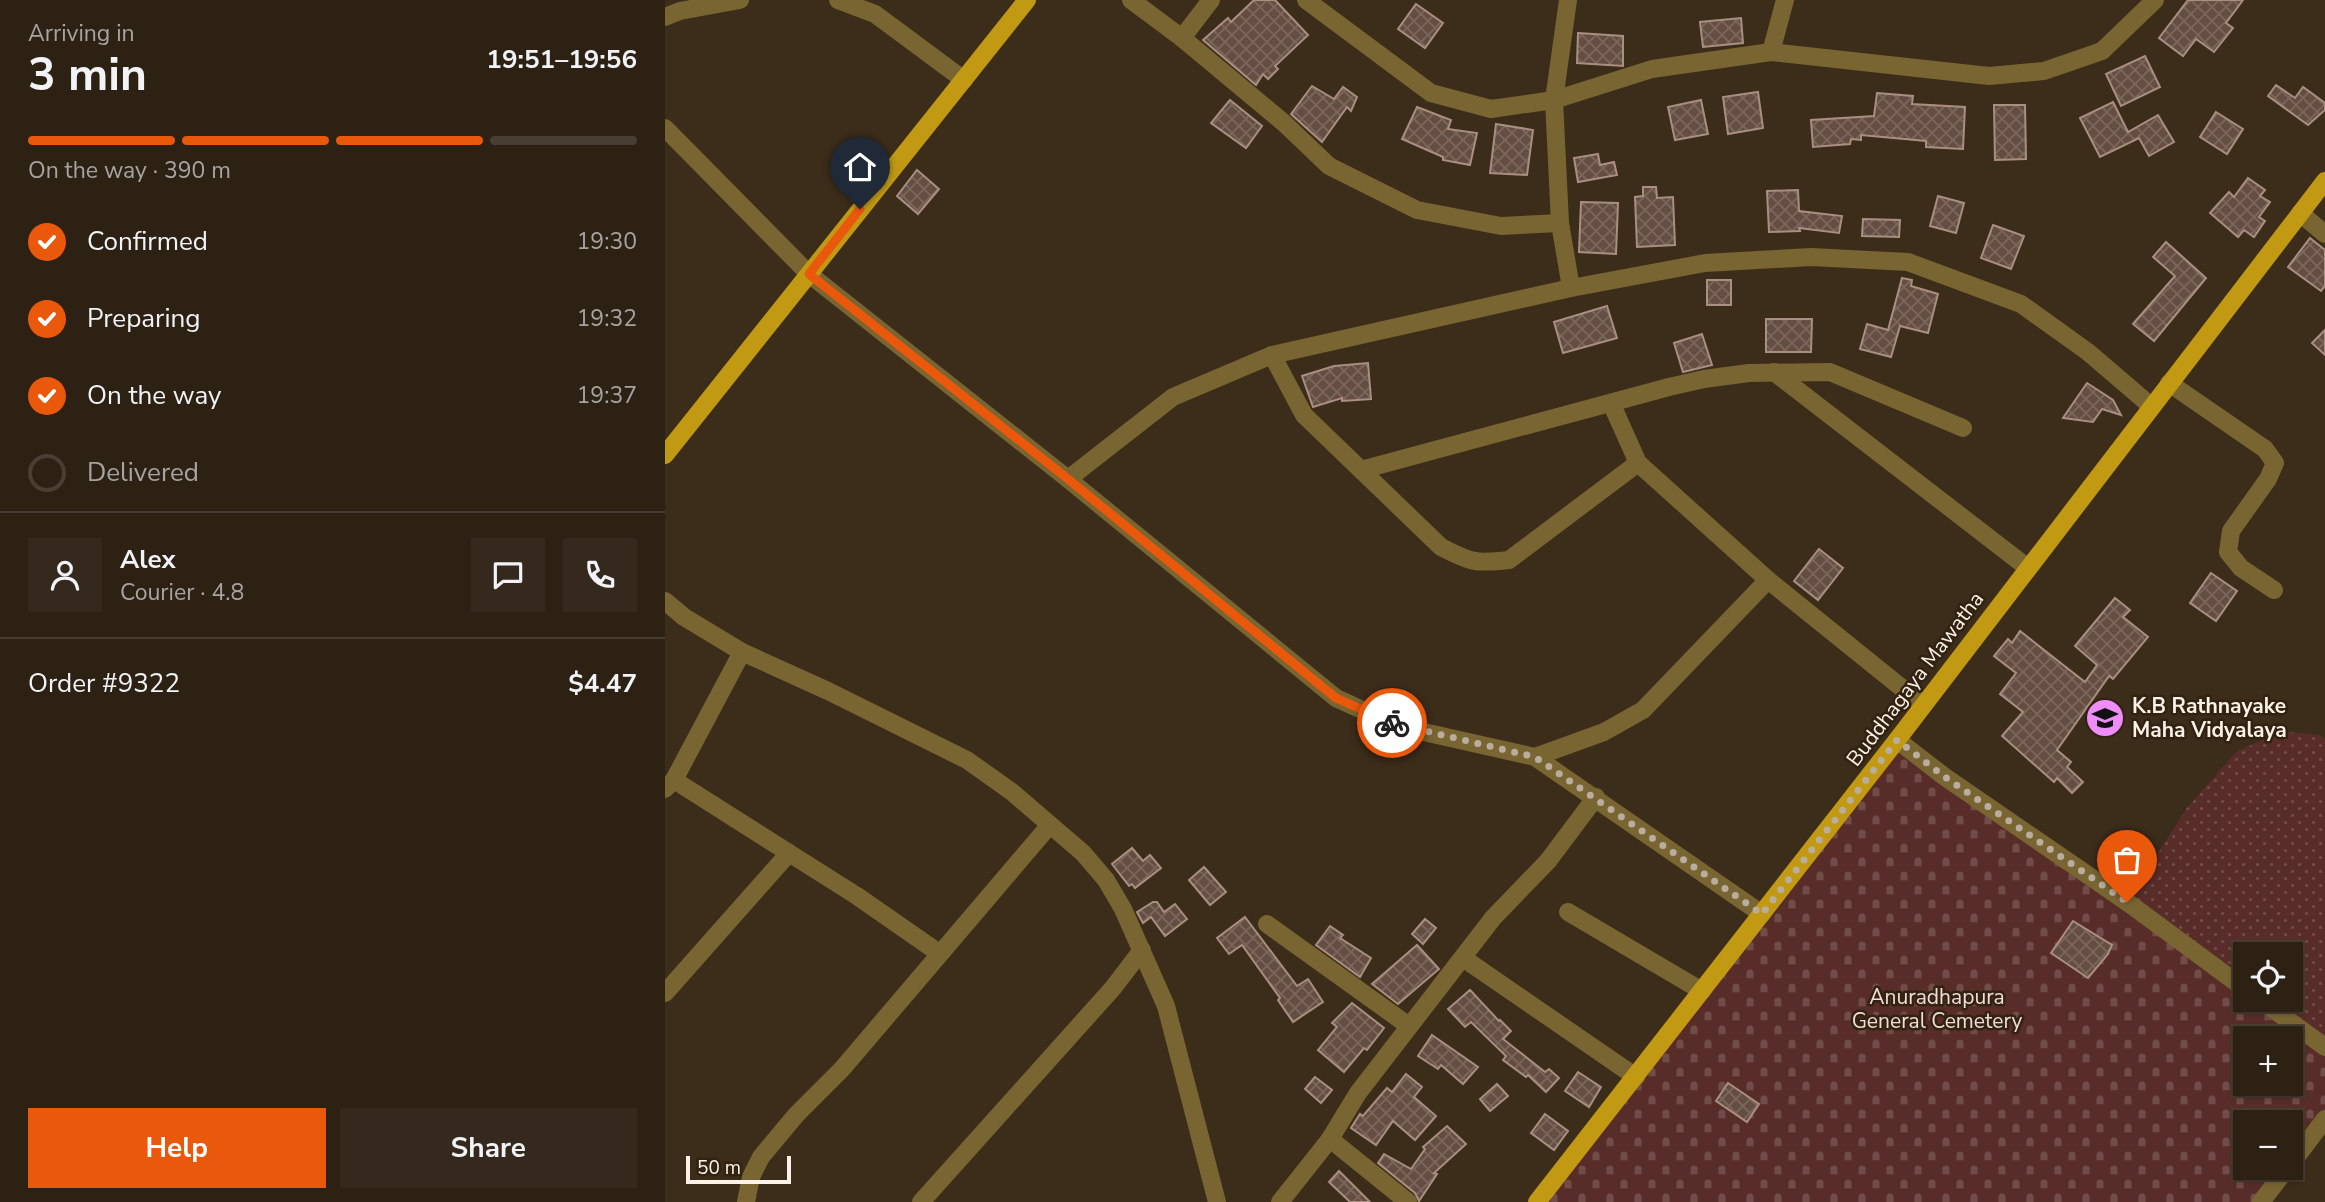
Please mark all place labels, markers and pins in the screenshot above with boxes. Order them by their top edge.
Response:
pin [830,137,890,209]
place label: K.B Rathnayake Maha Vidyalaya [2132,692,2287,744]
school or university icon: K.B Rathnayake Maha Vidyalaya [2084,697,2126,739]
pin [2097,830,2157,902]

